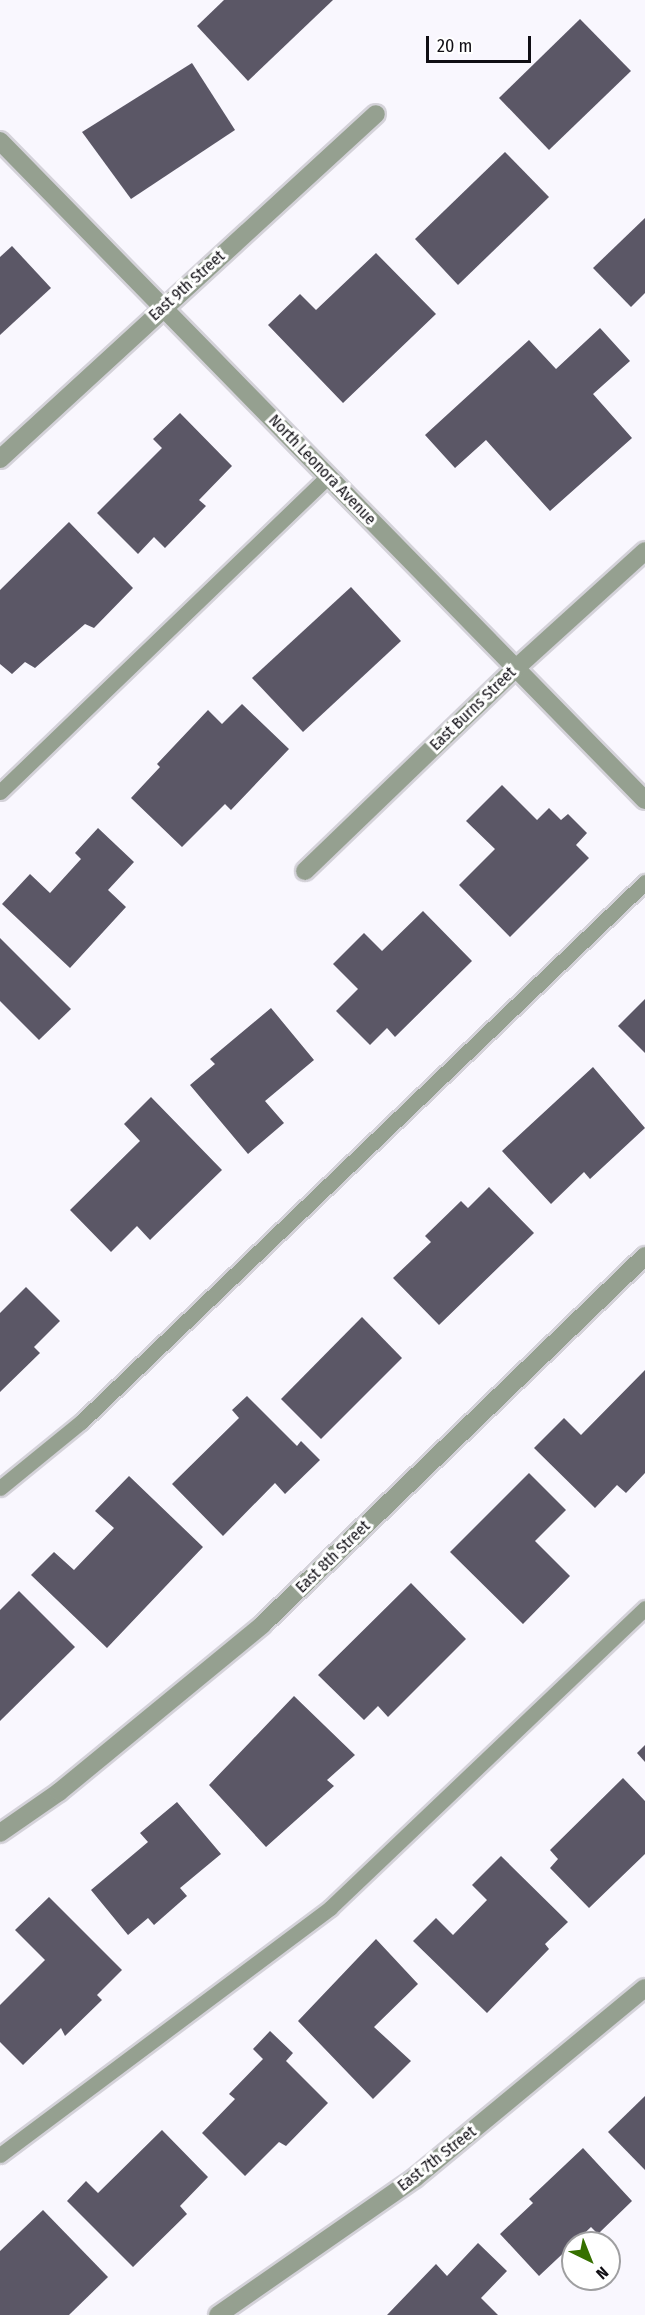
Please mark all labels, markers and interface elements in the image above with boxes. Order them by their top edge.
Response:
scale bar [429,24,534,62]
text: 20 m [437,35,472,57]
street label: East 9th Street [145,247,229,325]
street label: North Leonora Avenue [264,411,380,529]
street label: East Burns Street [426,663,520,755]
street label: East 8th Street [292,1517,374,1597]
street label: East 7th Street [394,2122,480,2196]
north arrow [561,2231,621,2291]
text: N [592,2263,612,2283]

